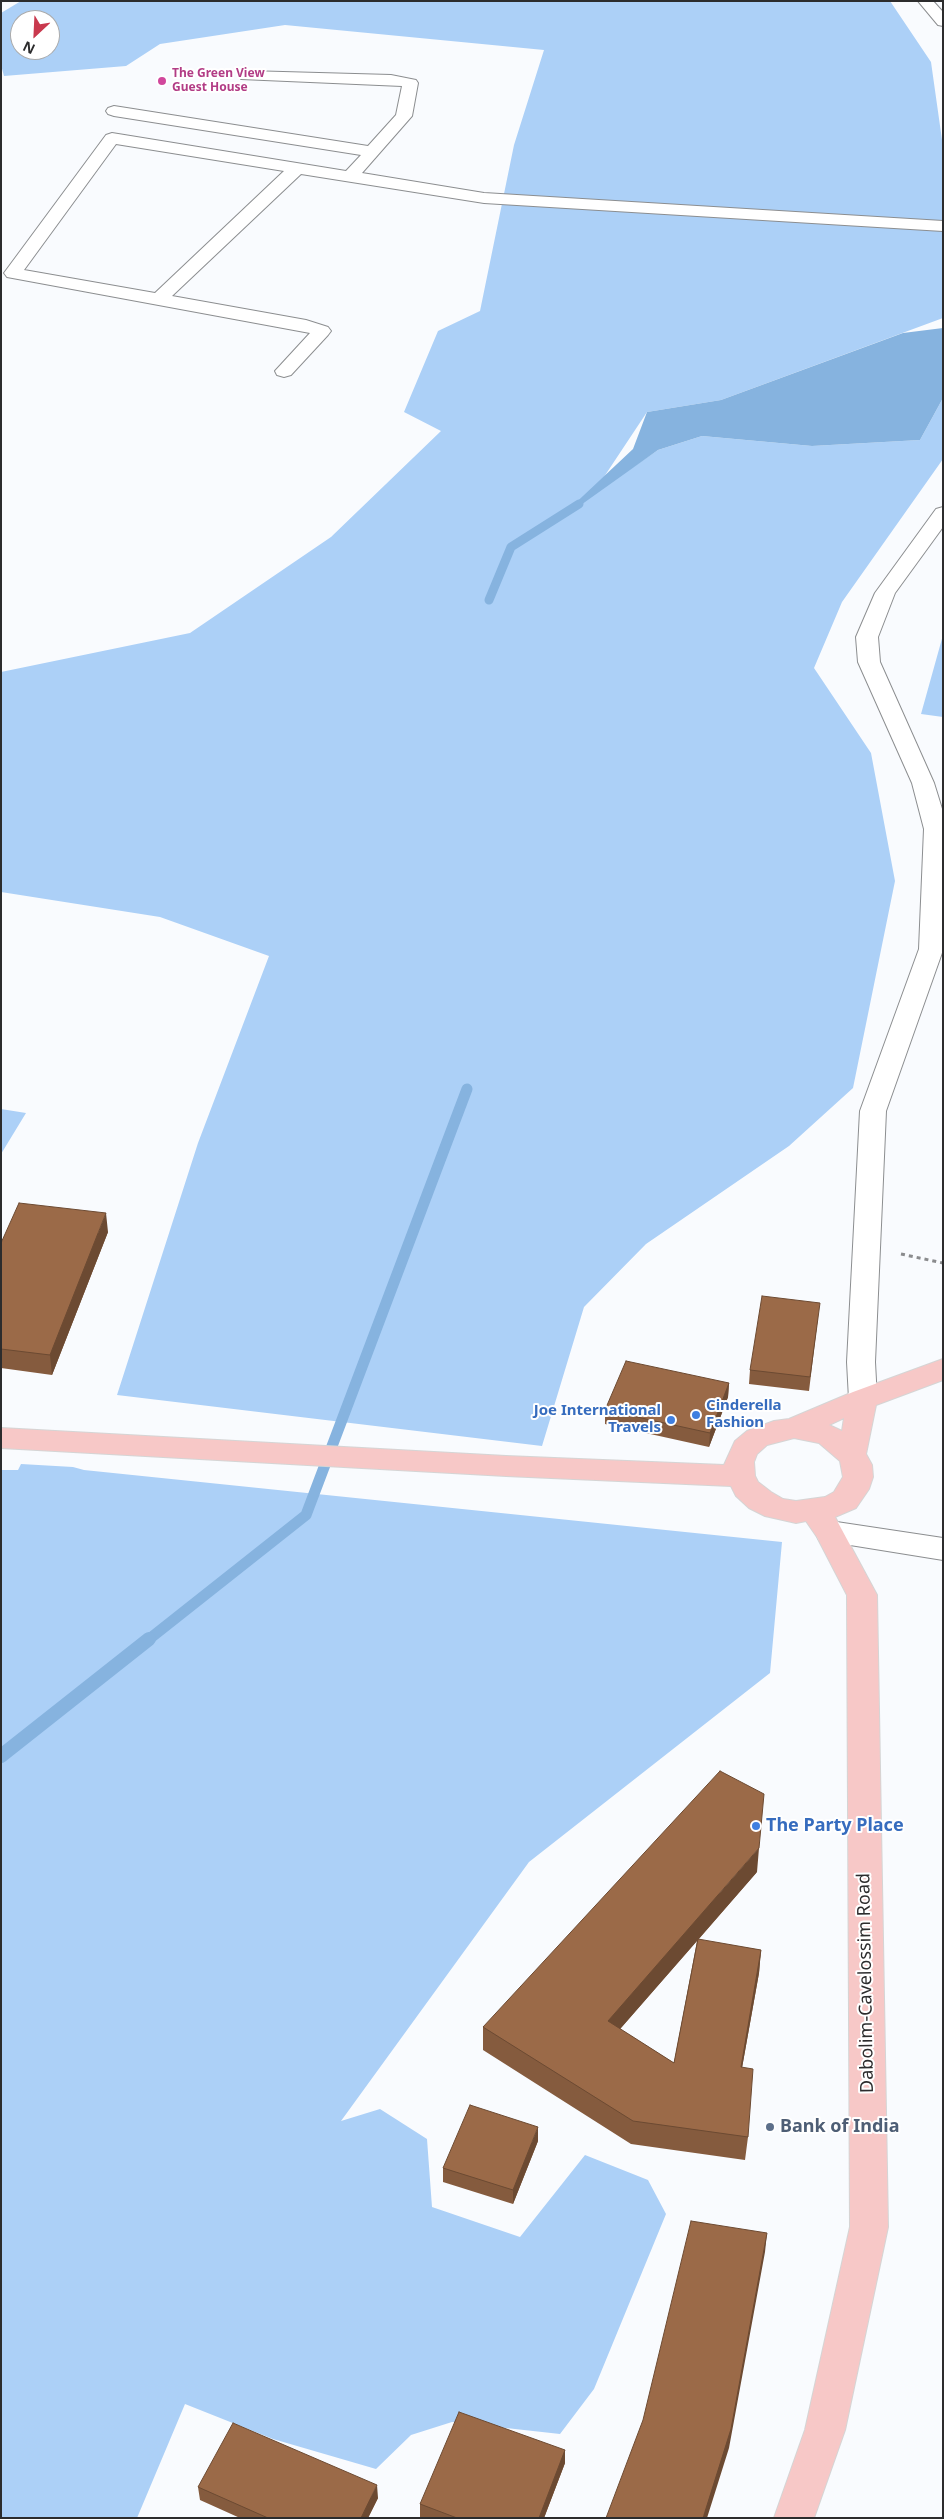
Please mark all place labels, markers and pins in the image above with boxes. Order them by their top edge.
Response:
place label: The Green View Guest House [172,67,265,95]
marker: The Green View Guest House [156,75,168,87]
place label: Cinderella Fashion [706,1397,782,1432]
place label: Joe International Travels [534,1402,661,1437]
marker: Cinderella Fashion [690,1409,702,1421]
marker: Joe International Travels [665,1414,677,1426]
place label: The Party Place [766,1815,904,1837]
marker: The Party Place [750,1820,762,1832]
place label: Bank of India [780,2116,899,2138]
marker: Bank of India [764,2121,776,2133]

